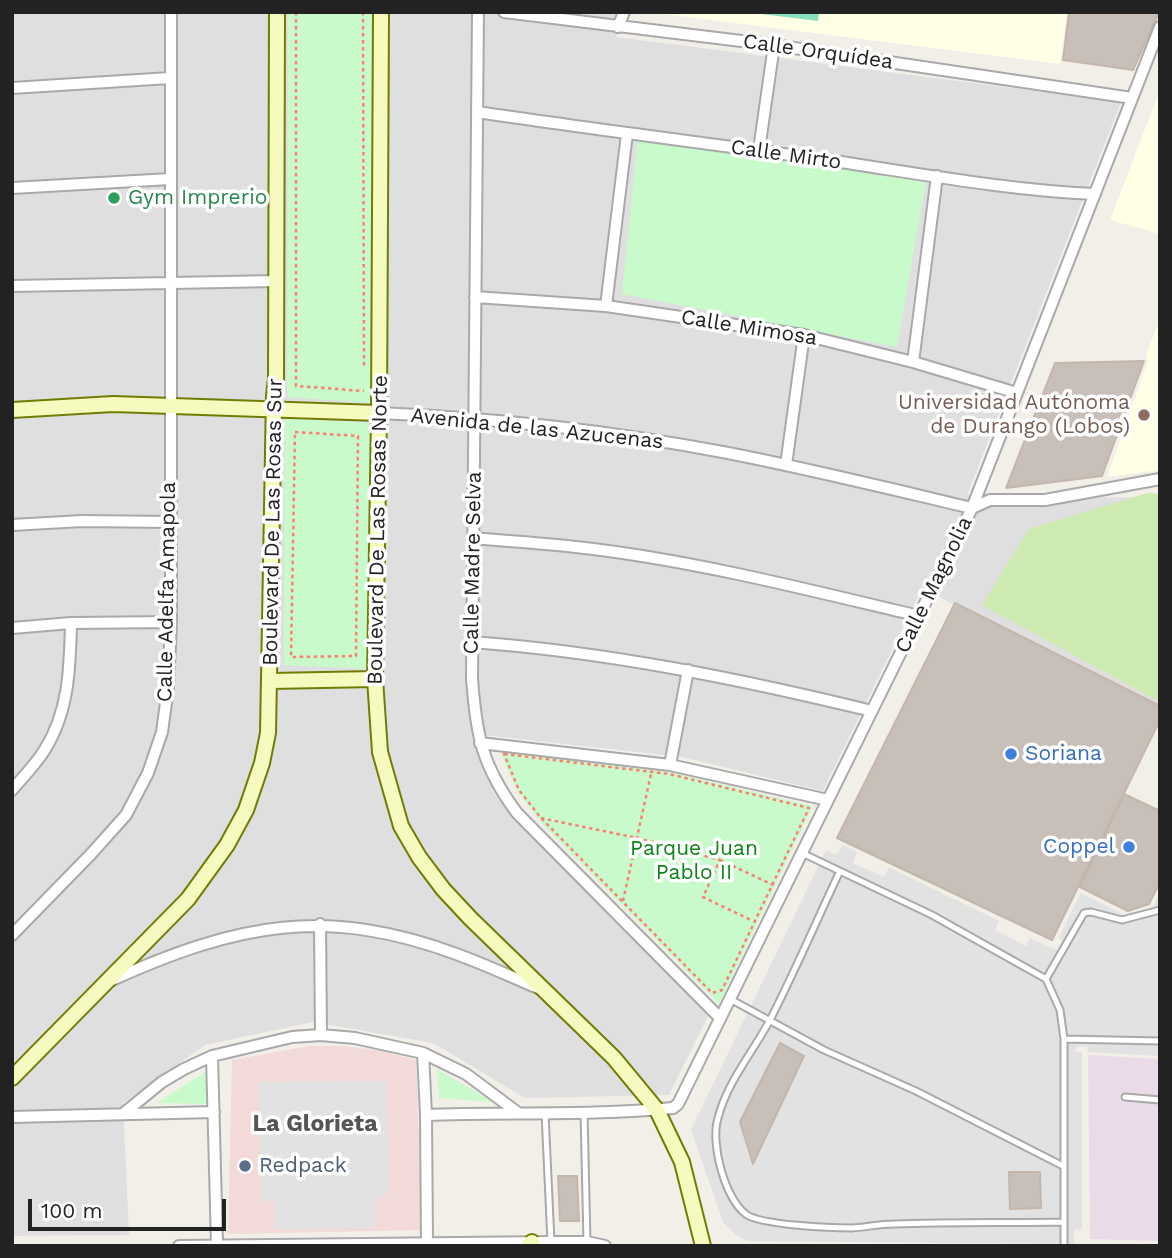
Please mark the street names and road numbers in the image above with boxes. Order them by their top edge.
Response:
street label: Calle Orquídea [741,29,895,75]
street label: Calle Mirto [729,135,843,175]
street label: Calle Mimosa [679,305,819,351]
street label: Boulevard De Las Rosas Norte [363,375,393,685]
street label: Boulevard De Las Rosas Sur [258,378,288,666]
street label: Avenida de las Azucenas [409,403,665,455]
street label: Calle Madre Selva [459,471,487,655]
street label: Calle Adelfa Amapola [152,482,182,702]
street label: Calle Magnolia [890,513,978,657]

